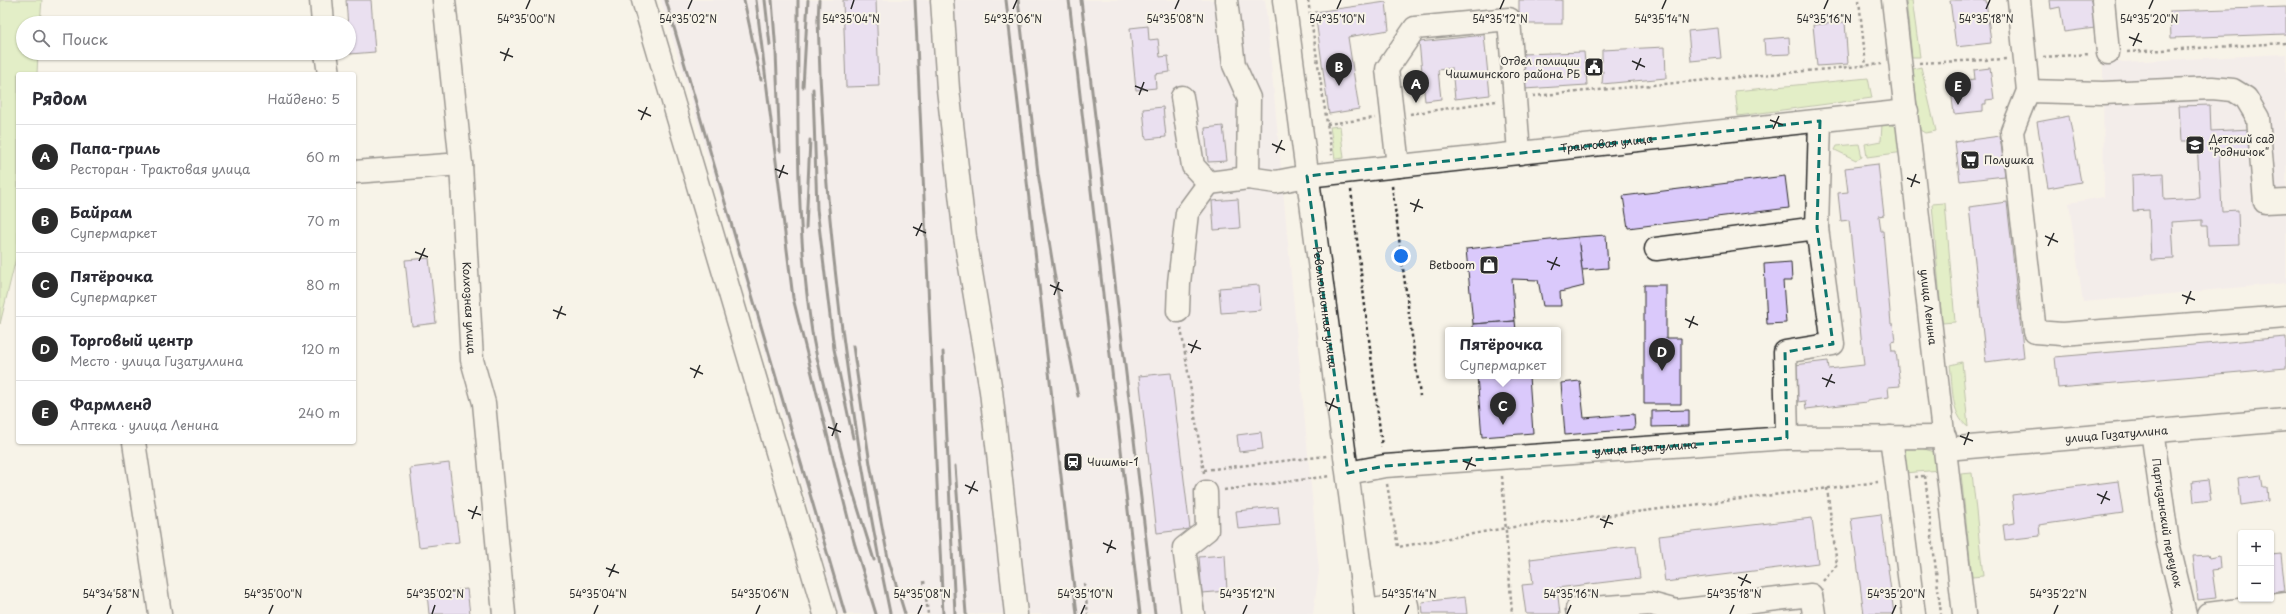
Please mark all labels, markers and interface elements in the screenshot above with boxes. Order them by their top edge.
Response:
text: 54°35'00"N [497,11,556,26]
text: 54°35'02"N [659,11,717,26]
text: 54°35'04"N [822,11,880,26]
text: 54°35'06"N [984,11,1042,26]
text: 54°35'08"N [1146,11,1204,26]
text: 54°35'10"N [1309,11,1365,26]
text: 54°35'12"N [1472,11,1528,26]
text: 54°35'14"N [1634,11,1690,26]
text: 54°35'16"N [1796,11,1852,26]
text: 54°35'18"N [1958,11,2014,26]
text: 54°35'20"N [2120,11,2178,26]
search box [16,16,356,60]
icon: search [30,27,52,49]
text: Поиск [62,27,108,50]
place label: Отдел полиции Чишминского района РБ [1445,52,1580,82]
pin: B [1326,53,1352,86]
public building icon: Отдел полиции Чишминского района РБ [1583,56,1605,78]
pin: A [1403,70,1429,103]
pin: E [1945,72,1971,105]
text: Рядом [32,85,87,111]
text: Найдено: 5 [268,89,340,108]
street label: Трактовая улица [1560,130,1654,156]
place label: Детский сад "Родничок" [2208,130,2274,160]
school or university icon: Детский сад "Родничок" [2184,134,2206,156]
text: Папа-гриль [70,136,160,159]
text: A [40,147,50,166]
text: 60 m [306,147,340,166]
supermarket icon: Полушка [1959,149,1981,171]
place label: Полушка [1984,151,2034,168]
text: Ресторан · Трактовая улица [70,159,250,178]
text: Байрам [70,200,133,223]
text: B [41,211,49,230]
text: 70 m [307,211,340,230]
text: Супермаркет [70,223,157,242]
street label: Революционная улица [1309,245,1342,369]
your location [1391,246,1411,266]
shop icon: Betboom [1478,254,1500,276]
place label: Betboom [1429,256,1475,273]
street label: Колхозная улица [458,261,481,355]
text: Пятёрочка [70,264,153,287]
street label: улица Ленина [1916,268,1942,346]
text: C [40,275,50,294]
text: 80 m [306,275,340,294]
text: Супермаркет [70,287,157,306]
popup [1445,327,1561,379]
text: Торговый центр [70,328,193,351]
text: Пятёрочка [1460,332,1543,355]
pin: D [1649,338,1675,371]
text: D [40,339,50,358]
text: 120 m [301,339,340,358]
text: Место · улица Гизатуллина [70,351,243,370]
text: Супермаркет [1460,355,1546,374]
text: Фармленд [70,392,152,415]
pin: C [1490,392,1516,425]
text: E [41,403,49,422]
text: 240 m [298,403,340,422]
text: Аптека · улица Ленина [70,415,219,434]
street label: улица Гизатуллина [2064,421,2168,447]
street label: улица Гизатуллина [1594,435,1698,459]
station icon: Чишмы-1 [1062,451,1084,473]
place label: Чишмы-1 [1087,453,1139,470]
street label: Партизанский переулок [2148,457,2187,589]
map controls [2238,530,2274,602]
button: + [2238,530,2274,566]
button: − [2238,566,2274,602]
text: 54°34'58"N [82,586,140,601]
text: 54°35'00"N [244,586,303,601]
text: 54°35'02"N [406,586,464,601]
text: 54°35'04"N [569,586,627,601]
text: 54°35'06"N [731,586,789,601]
text: 54°35'08"N [893,586,951,601]
text: 54°35'10"N [1057,586,1113,601]
text: 54°35'12"N [1219,586,1275,601]
text: 54°35'14"N [1381,586,1437,601]
text: 54°35'16"N [1543,586,1599,601]
text: 54°35'18"N [1706,586,1762,601]
text: 54°35'20"N [1867,586,1925,601]
text: 54°35'22"N [2029,586,2087,601]

